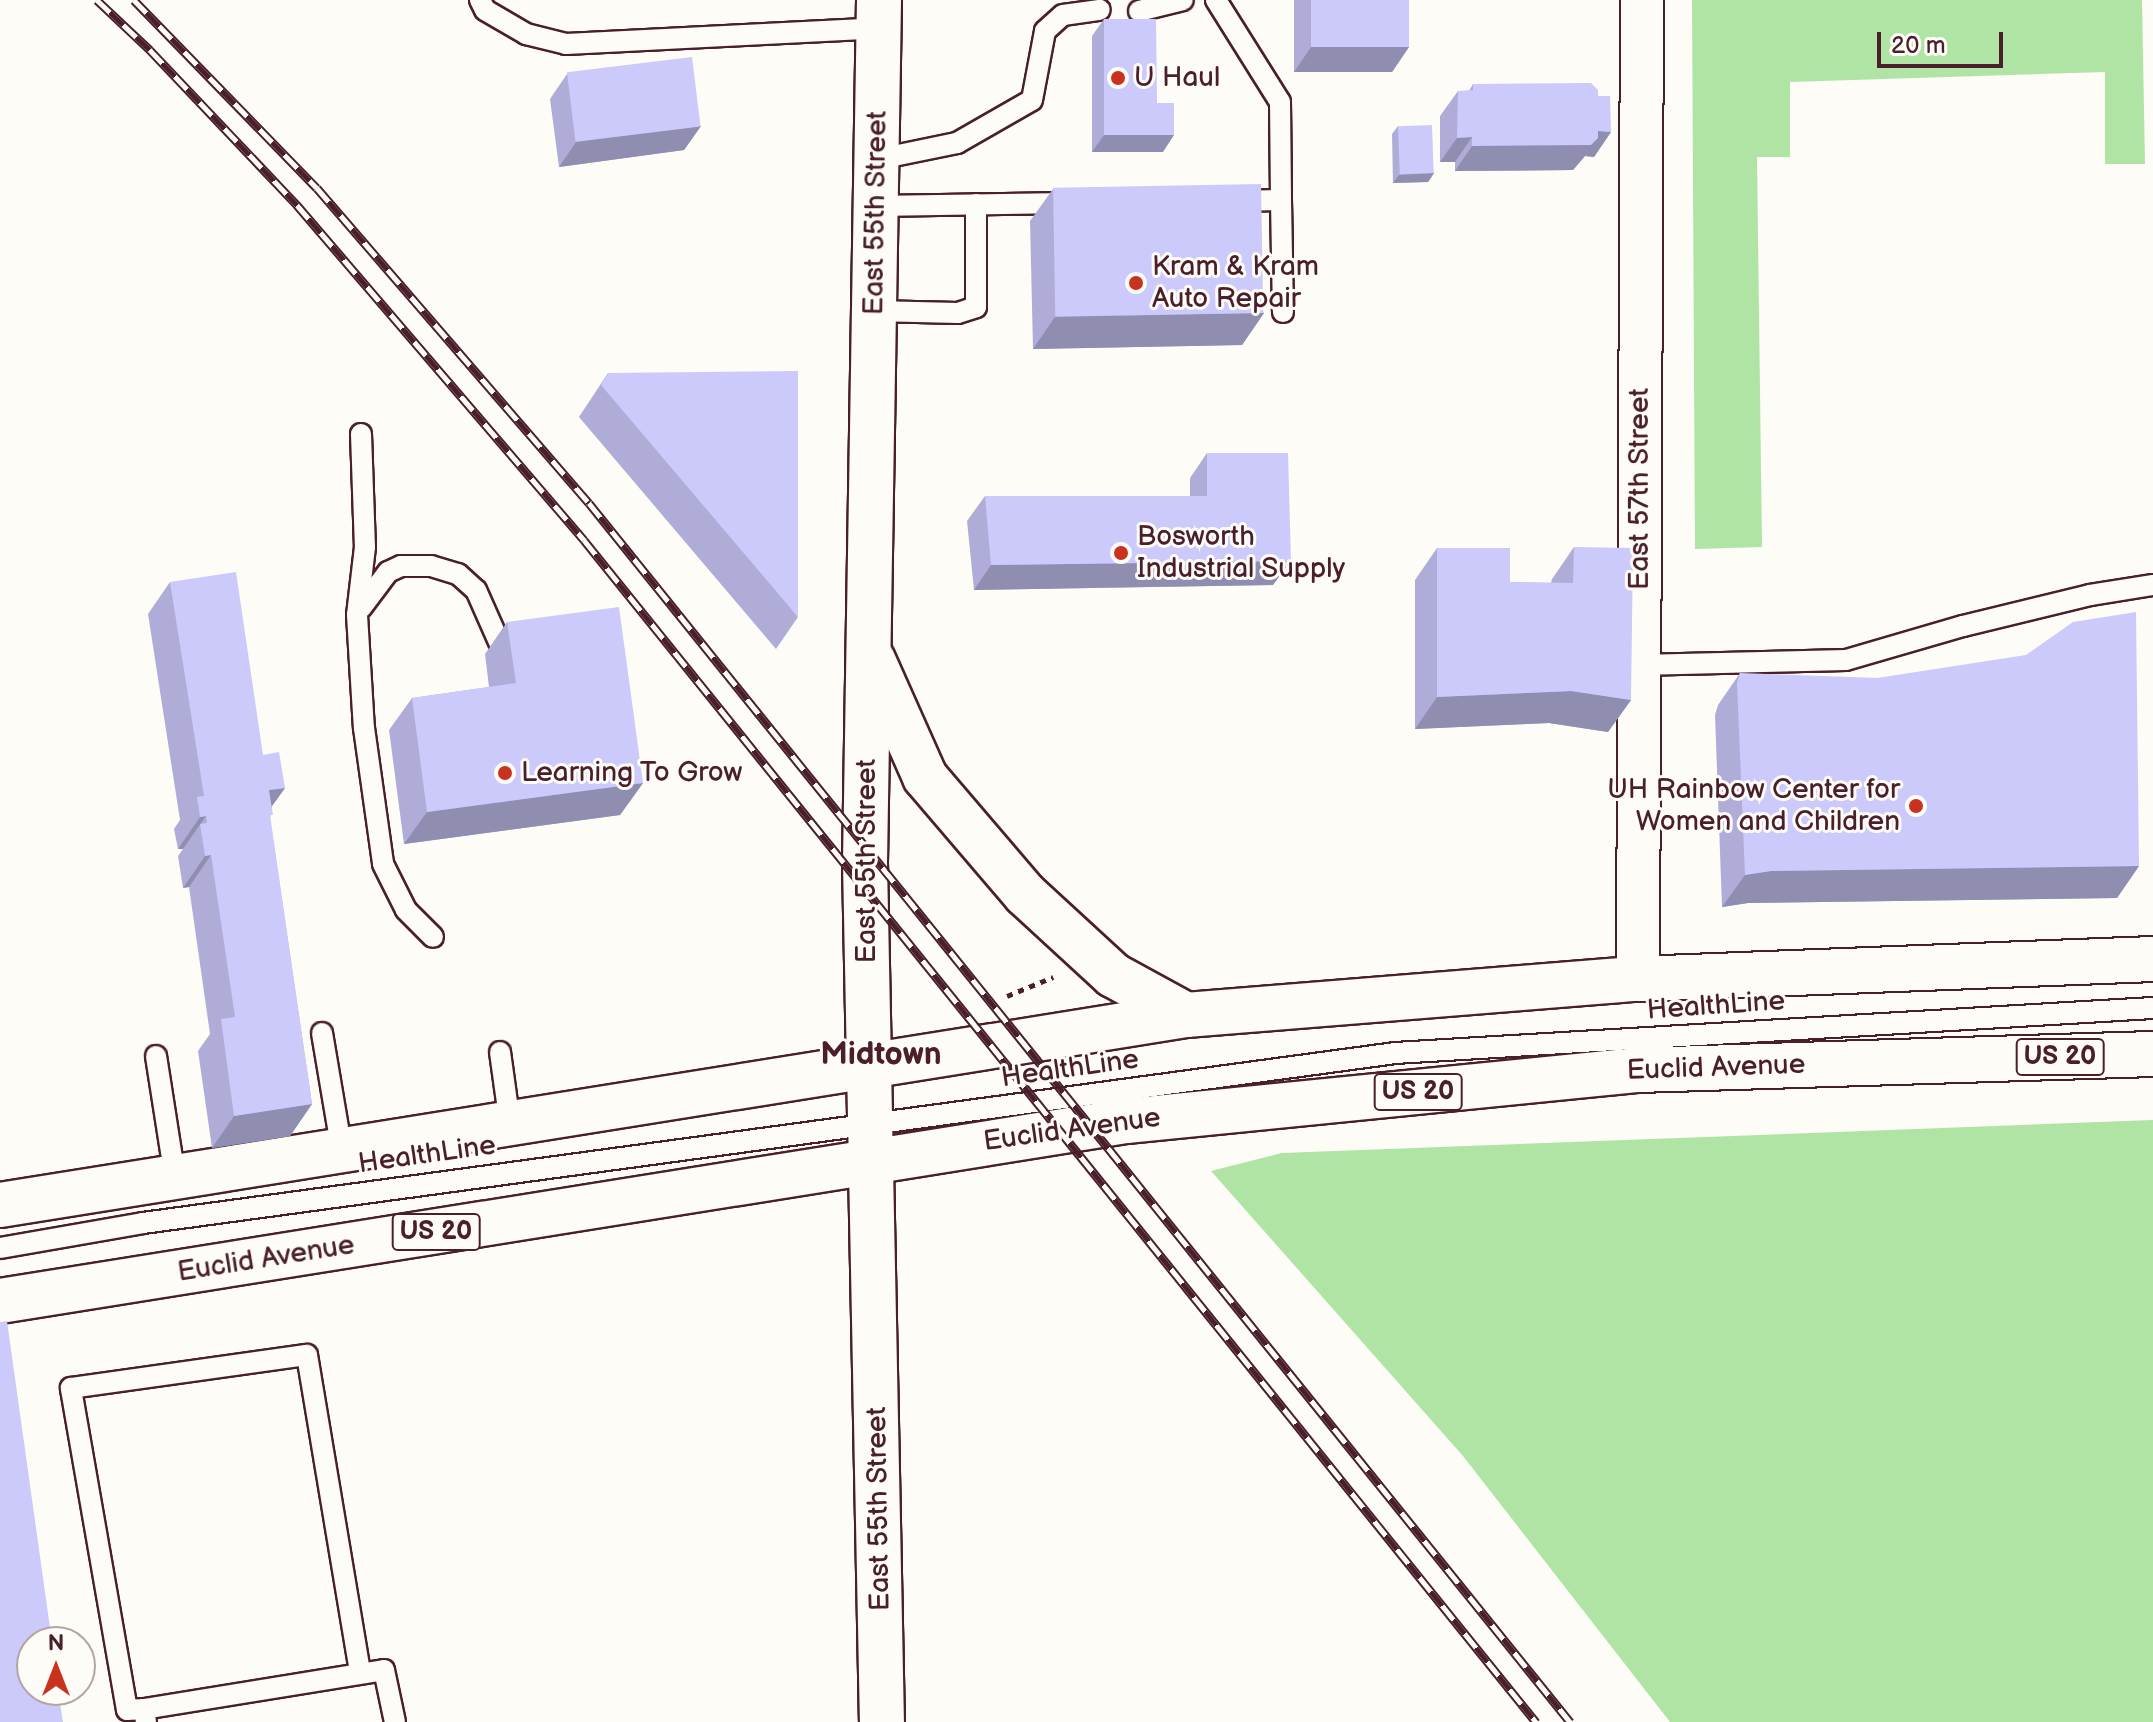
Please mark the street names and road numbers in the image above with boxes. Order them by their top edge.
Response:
street label: East 55th Street [857,110,895,316]
street label: East 57th Street [1623,388,1657,590]
street label: East 55th Street [850,759,884,963]
street label: HealthLine [1646,984,1786,1028]
road number: US 20 [2014,1035,2106,1079]
street label: HealthLine [999,1043,1141,1095]
street label: Euclid Avenue [1626,1048,1806,1088]
road number: US 20 [1372,1070,1464,1114]
street label: Euclid Avenue [981,1101,1163,1159]
street label: HealthLine [356,1129,498,1181]
road number: US 20 [390,1210,482,1254]
street label: Euclid Avenue [175,1228,357,1290]
street label: East 55th Street [860,1406,898,1612]

